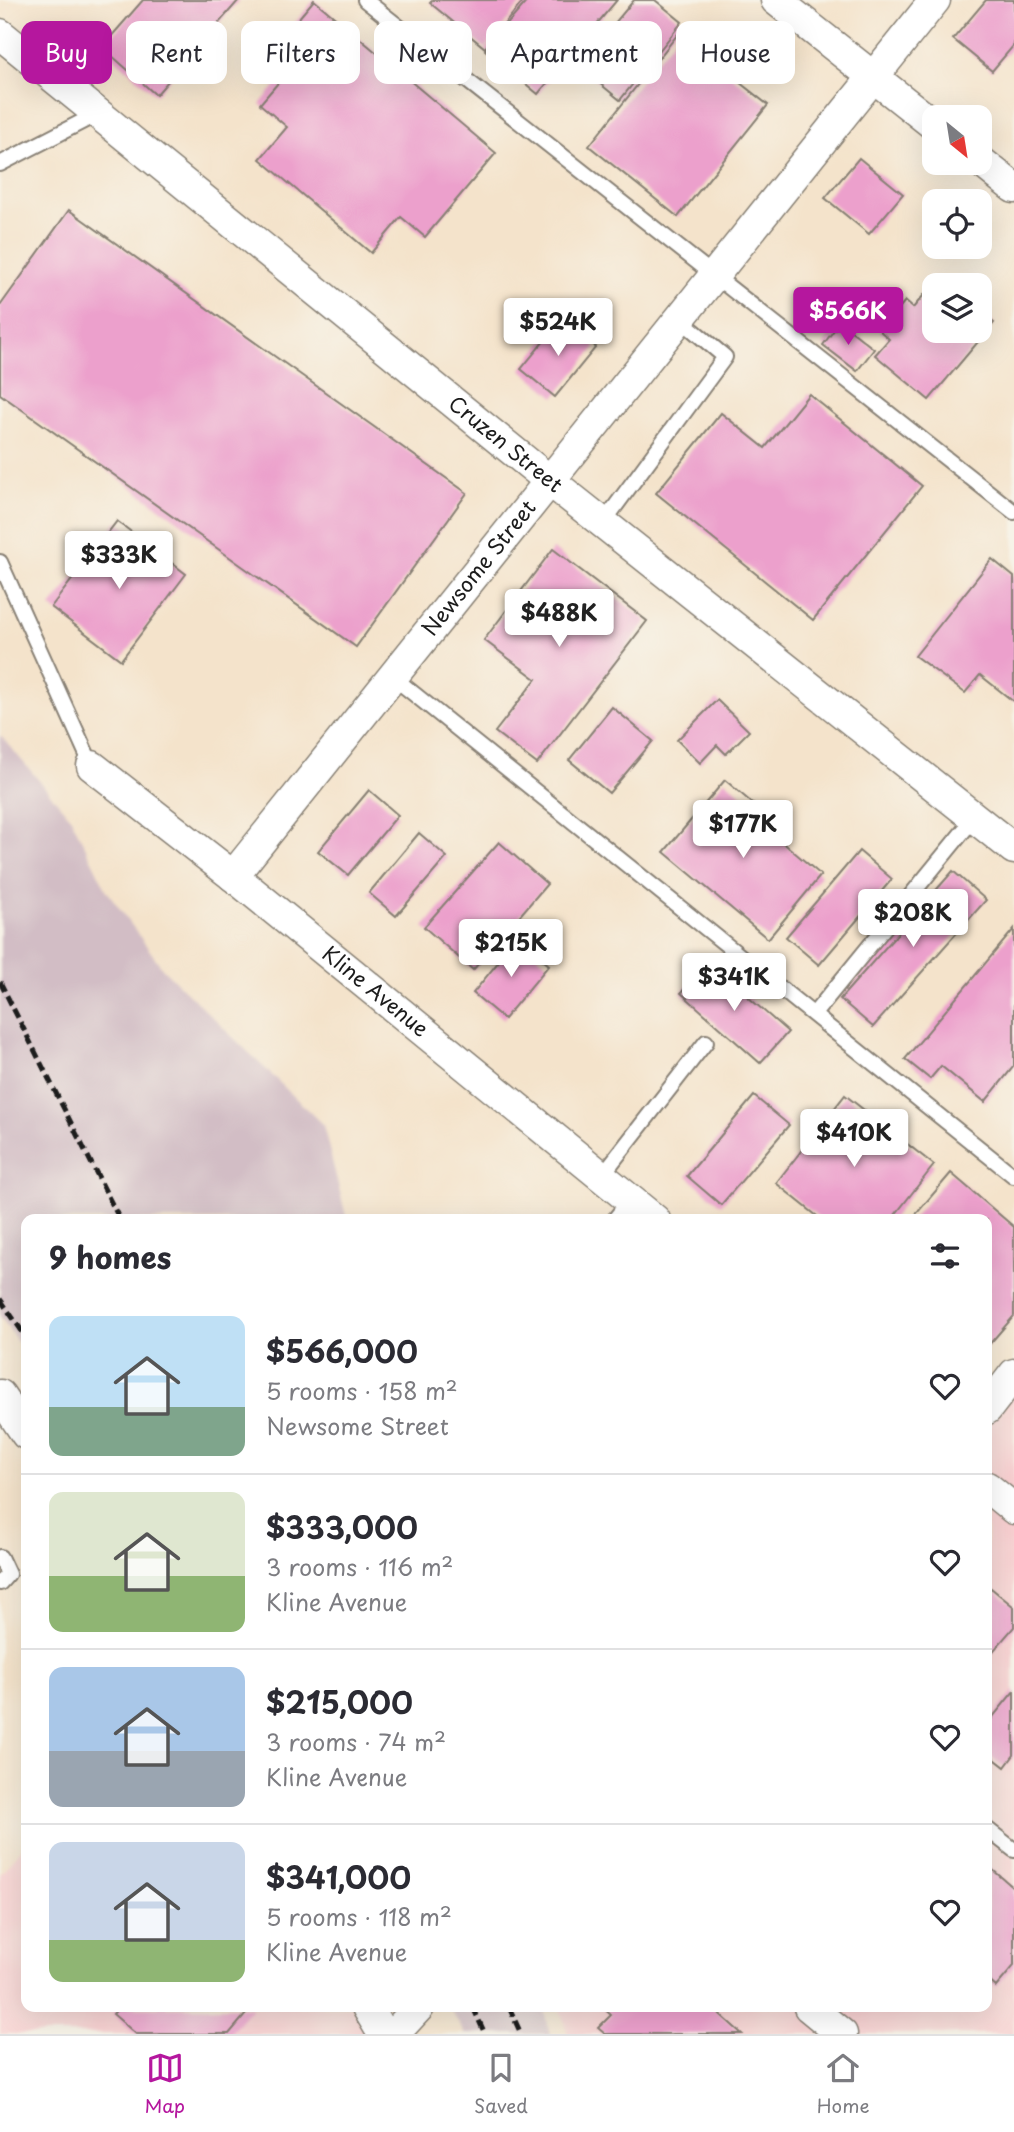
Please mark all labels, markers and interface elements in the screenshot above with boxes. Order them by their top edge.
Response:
chip: Buy [21,21,112,84]
chip: Rent [126,21,227,84]
chip: Filters [241,21,360,84]
chip: New [374,21,472,84]
chip: Apartment [486,21,662,84]
chip: House [676,21,795,84]
north arrow [922,105,992,175]
map controls [922,105,992,343]
button: locate [922,189,992,259]
button: layers [922,273,992,343]
pin: $566K [799,288,897,347]
text: $566K [809,292,887,327]
pin: $524K [509,298,607,358]
text: $524K [520,303,596,338]
street label: Cruzen Street [442,387,570,499]
street label: Newsome Street [413,492,542,642]
pin: $333K [70,532,168,591]
text: $333K [81,536,157,571]
pin: $488K [510,590,608,649]
text: $488K [521,594,597,629]
pin: $177K [694,800,792,860]
text: $177K [709,805,777,840]
pin: $208K [864,890,962,949]
text: $208K [874,894,952,929]
pin: $215K [462,920,560,979]
text: $215K [475,924,547,959]
street label: Kline Avenue [316,937,436,1043]
pin: $341K [685,954,783,1013]
text: $341K [698,958,770,993]
pin: $410K [805,1110,903,1169]
text: $410K [816,1114,892,1149]
text: 9 homes [49,1234,171,1279]
icon: filters [926,1237,964,1275]
text: $566,000 [266,1328,418,1373]
icon: home [105,1344,189,1428]
icon: heart [926,1367,964,1405]
text: 5 rooms · 158 m² [266,1373,458,1408]
text: Newsome Street [266,1408,449,1443]
text: $333,000 [266,1504,418,1549]
icon: home [105,1520,189,1604]
icon: heart [926,1543,964,1581]
text: 3 rooms · 116 m² [266,1549,453,1584]
text: Kline Avenue [266,1584,407,1619]
text: $215,000 [266,1679,413,1724]
icon: home [105,1695,189,1779]
icon: heart [926,1718,964,1756]
text: 3 rooms · 74 m² [266,1724,446,1759]
text: Kline Avenue [266,1759,407,1794]
text: $341,000 [266,1854,411,1899]
icon: home [105,1870,189,1954]
icon: heart [926,1893,964,1931]
text: 5 rooms · 118 m² [266,1899,452,1934]
text: Kline Avenue [266,1934,407,1969]
tab: Map [144,2049,185,2119]
tab: Saved [474,2049,528,2119]
tab: Home [817,2049,870,2119]

